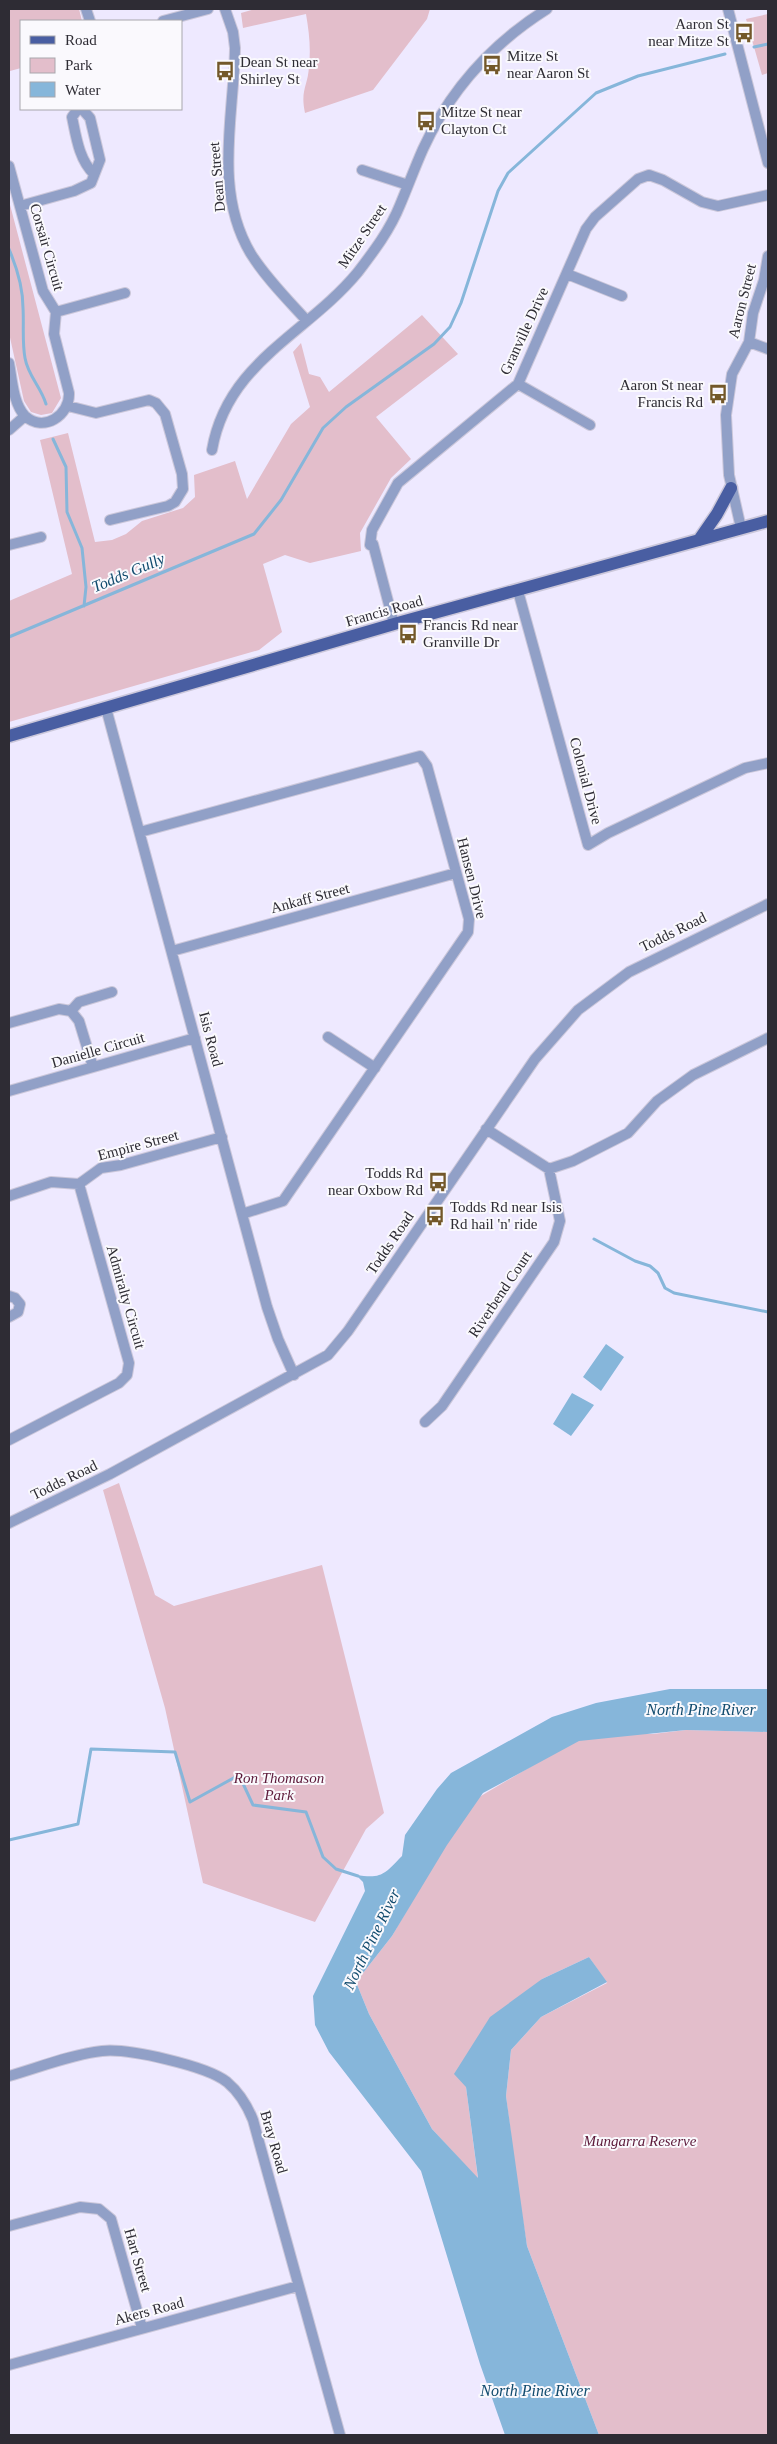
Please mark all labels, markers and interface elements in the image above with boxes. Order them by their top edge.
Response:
place label: Aaron St near Mitze St [648,16,730,49]
legend [20,20,182,110]
bus stop icon: Aaron St near Mitze St [733,22,755,44]
text: Road [65,32,97,48]
place label: Mitze St near Aaron St [507,48,590,81]
place label: Dean St near Shirley St [240,54,317,87]
bus stop icon: Mitze St near Aaron St [481,54,503,76]
text: Park [65,57,93,73]
bus stop icon: Dean St near Shirley St [214,60,236,82]
text: Water [65,82,100,98]
place label: Mitze St near Clayton Ct [441,104,522,137]
bus stop icon: Mitze St near Clayton Ct [415,110,437,132]
street label: Dean Street [206,140,228,213]
street label: Mitze Street [335,200,390,271]
street label: Corsair Circuit [27,202,67,293]
street label: Aaron Street [725,261,759,340]
street label: Granville Drive [497,284,551,377]
place label: Aaron St near Francis Rd [620,377,703,410]
bus stop icon: Aaron St near Francis Rd [707,383,729,405]
water label: Todds Gully [89,549,168,596]
street label: Francis Road [344,592,425,630]
place label: Francis Rd near Granville Dr [423,617,518,650]
bus stop icon: Francis Rd near Granville Dr [397,623,419,645]
street label: Colonial Drive [567,736,605,827]
street label: Hansen Drive [454,836,490,920]
street label: Ankaff Street [269,880,352,916]
street label: Todds Road [637,909,709,955]
street label: Isis Road [196,1010,226,1069]
street label: Danielle Circuit [50,1029,147,1071]
street label: Empire Street [96,1126,181,1163]
place label: Todds Rd near Oxbow Rd [328,1165,423,1198]
bus stop icon: Todds Rd near Oxbow Rd [427,1171,449,1193]
place label: Todds Rd near Isis Rd hail 'n' ride [450,1199,562,1232]
bus stop icon: Todds Rd near Isis Rd hail 'n' ride [424,1205,446,1227]
street label: Todds Road [363,1208,417,1277]
street label: Admiralty Circuit [104,1243,149,1351]
street label: Riverbend Court [465,1247,535,1340]
street label: Todds Road [28,1457,100,1503]
water label: North Pine River [645,1701,756,1718]
park label: Ron Thomason Park [233,1770,324,1803]
water label: North Pine River [339,1886,403,1993]
street label: Bray Road [257,2109,291,2176]
park label: Mungarra Reserve [583,2133,697,2149]
street label: Hart Street [121,2226,155,2294]
street label: Akers Road [113,2294,186,2328]
water label: North Pine River [479,2382,590,2399]

